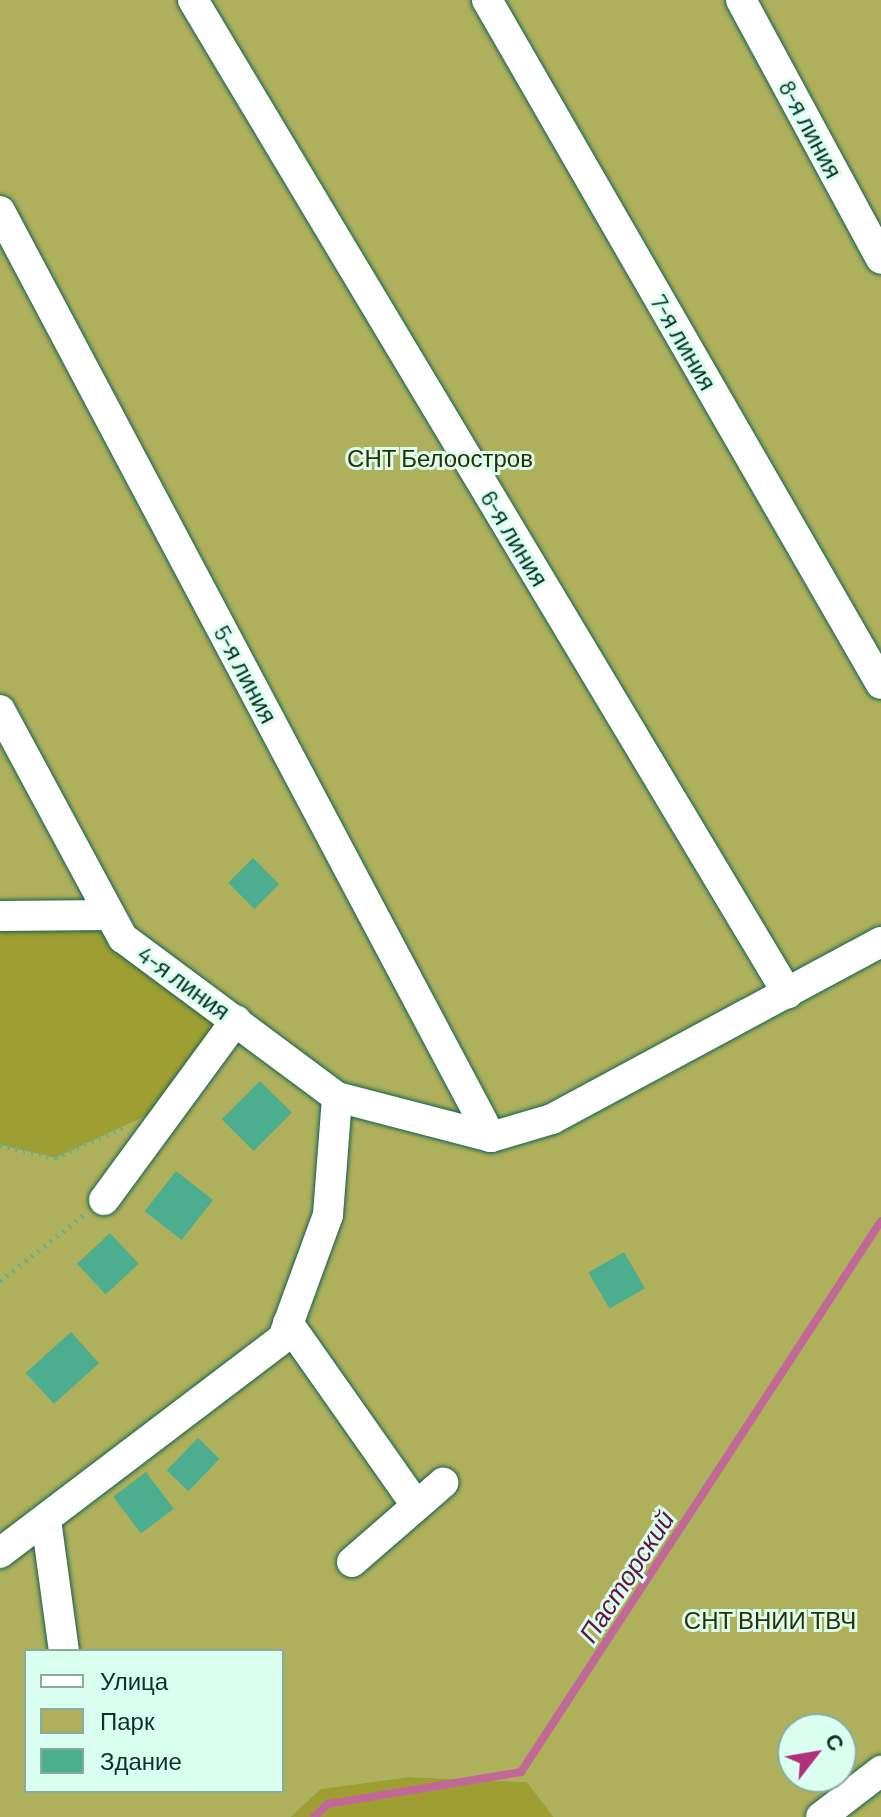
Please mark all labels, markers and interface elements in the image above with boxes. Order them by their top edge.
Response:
street label: 8-я линия [773,75,849,183]
street label: 7-я линия [645,289,723,395]
park label: СНТ Белоостров [347,444,533,472]
street label: 6-я линия [475,485,555,591]
street label: 5-я линия [208,620,284,728]
street label: 4-я линия [132,939,236,1025]
water label: Пасторский [572,1504,680,1648]
park label: СНТ ВНИИ ТВЧ [684,1606,856,1634]
legend [24,1649,284,1793]
text: Улица [100,1666,168,1695]
text: Парк [100,1706,154,1735]
north arrow [777,1713,857,1793]
text: С [821,1728,851,1755]
text: Здание [100,1746,182,1775]

